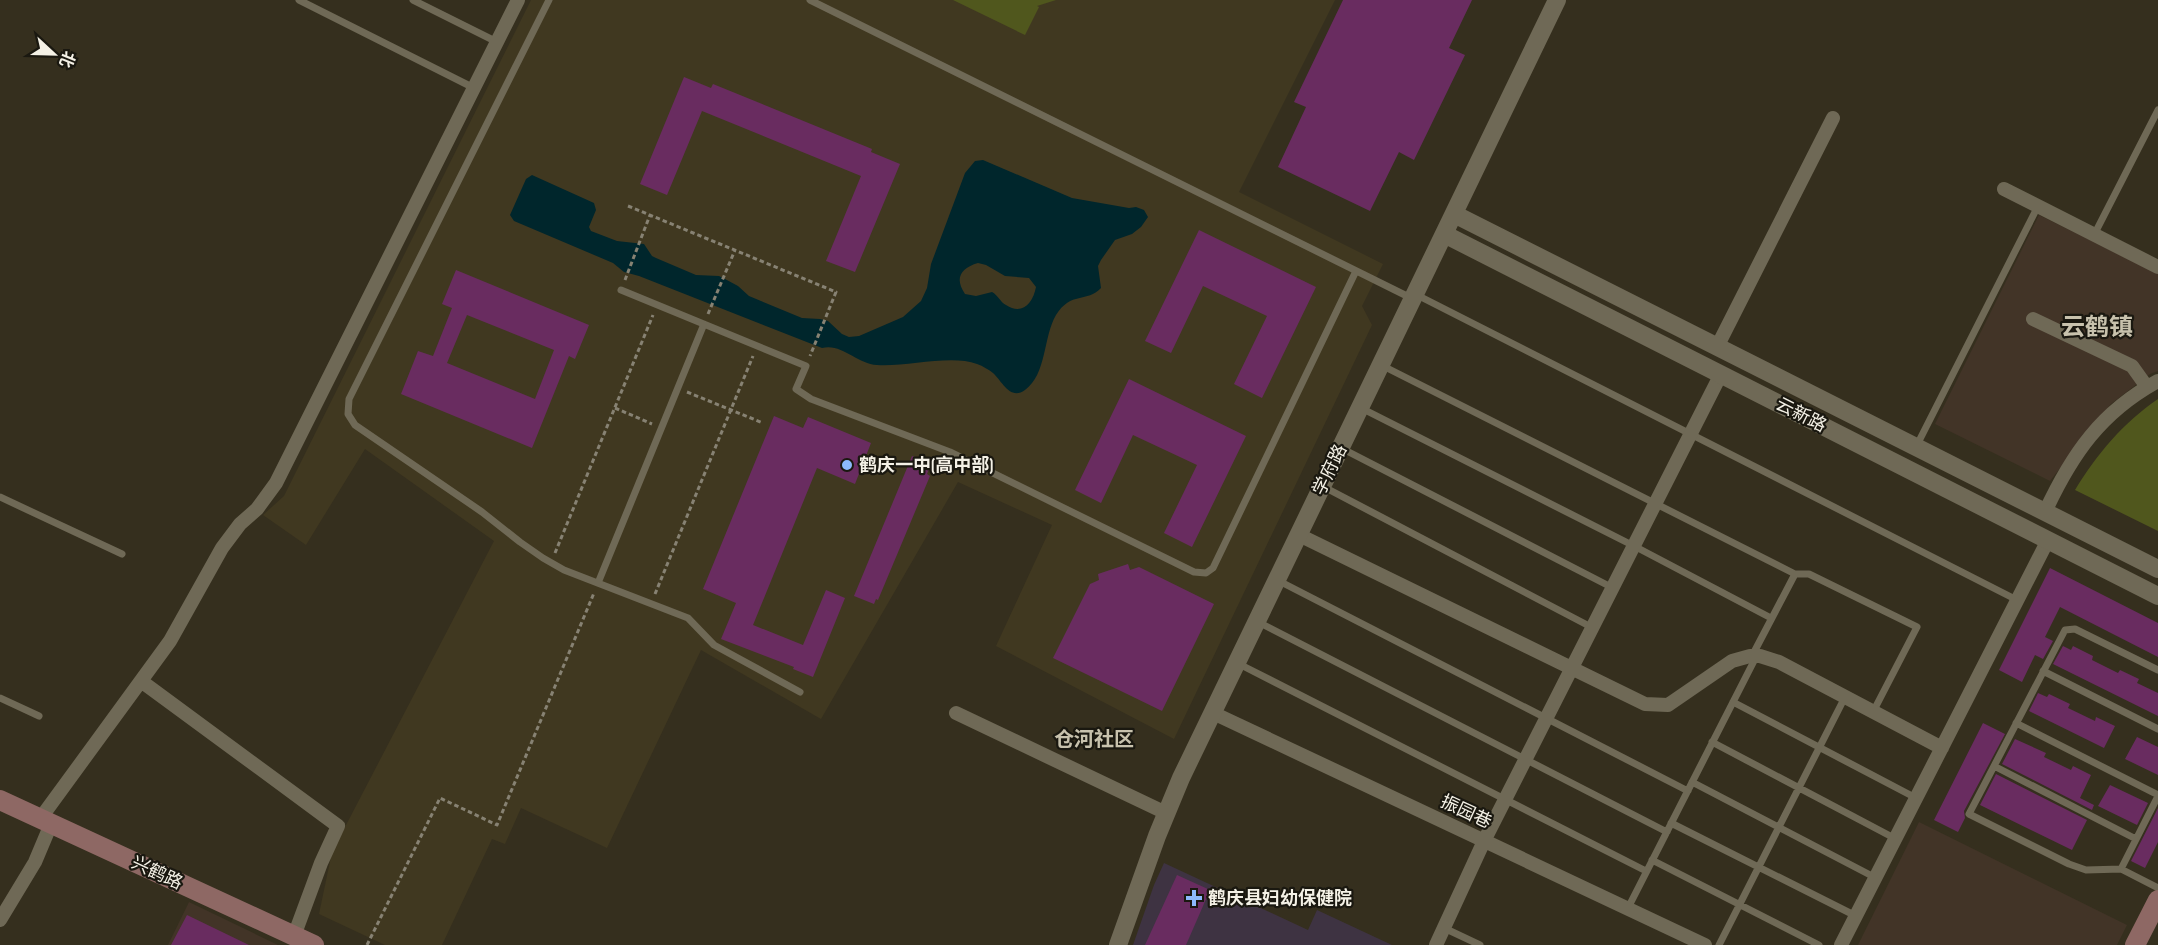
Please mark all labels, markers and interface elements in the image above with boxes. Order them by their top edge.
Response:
north arrow [24,24,84,84]
text: 北 [55,48,78,70]
district label: 云鹤镇 [2061,313,2133,342]
street label: 云新路 [1772,393,1830,437]
street label: 学府路 [1309,441,1351,499]
place label: 鹤庆一中(高中部) [859,455,993,476]
marker: 鹤庆一中(高中部) [840,458,854,472]
district label: 仓河社区 [1054,728,1134,752]
street label: 振园巷 [1437,791,1495,833]
street label: 兴鹤路 [128,852,186,894]
place label: 鹤庆县妇幼保健院 [1208,888,1352,909]
marker: 鹤庆县妇幼保健院 [1185,889,1203,907]

